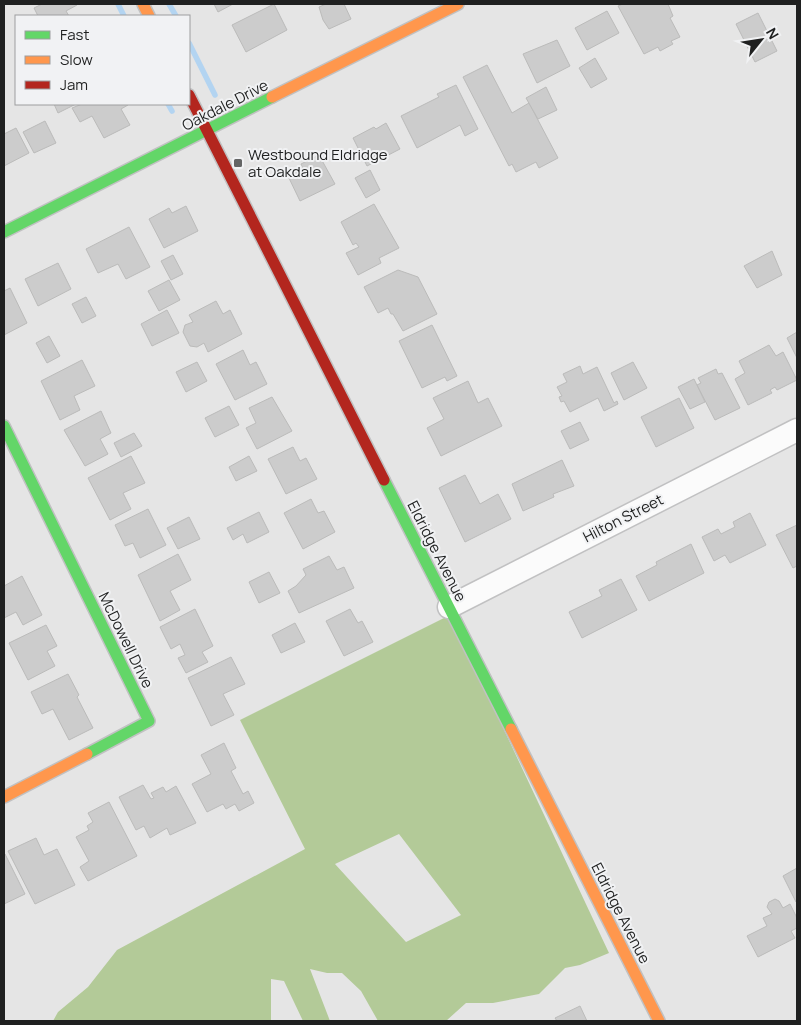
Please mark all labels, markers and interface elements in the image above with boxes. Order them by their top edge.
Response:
legend [15,15,190,105]
north arrow [736,15,786,65]
text: Fast [60,24,89,45]
text: N [762,24,783,42]
text: Slow [60,49,93,70]
text: Jam [60,74,88,95]
street label: Oakdale Drive [178,74,272,136]
place label: Westbound Eldridge at Oakdale [248,144,388,182]
marker: Westbound Eldridge at Oakdale [232,157,244,169]
street label: Hilton Street [579,489,667,547]
street label: Eldridge Avenue [403,497,472,605]
street label: McDowell Drive [94,588,158,692]
street label: Eldridge Avenue [587,859,656,967]

